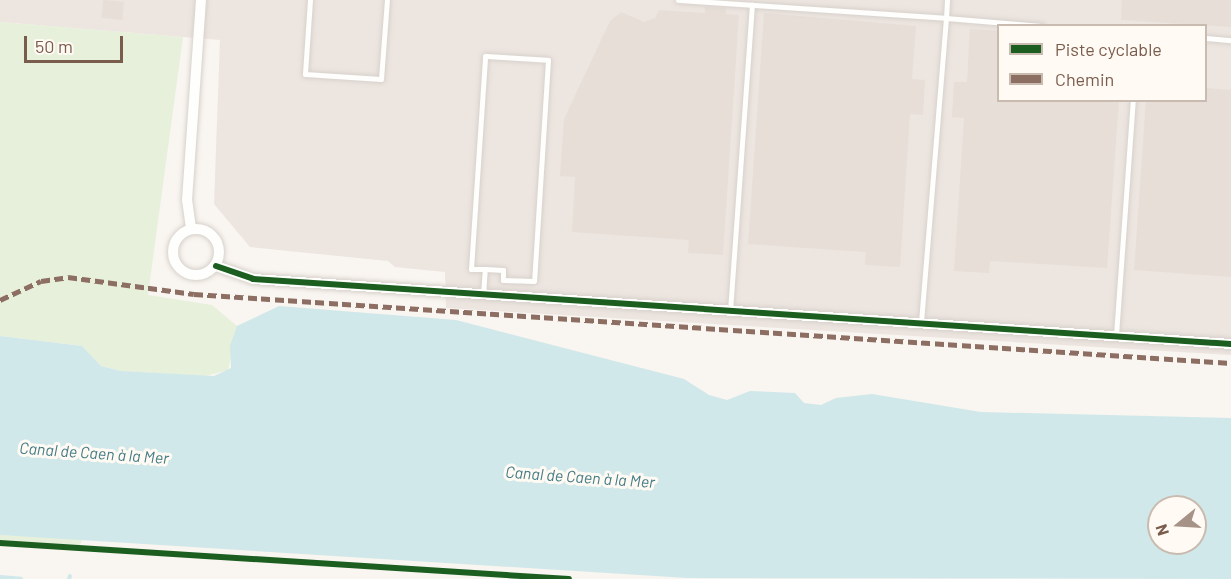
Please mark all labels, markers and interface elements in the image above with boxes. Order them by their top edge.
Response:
scale bar [27,24,126,62]
legend [997,24,1207,102]
text: 50 m [35,35,73,57]
text: Piste cyclable [1055,38,1162,60]
text: Chemin [1055,68,1114,90]
water label: Canal de Caen à la Mer [19,438,169,468]
water label: Canal de Caen à la Mer [505,462,655,492]
north arrow [1147,495,1207,555]
text: N [1151,522,1172,538]

